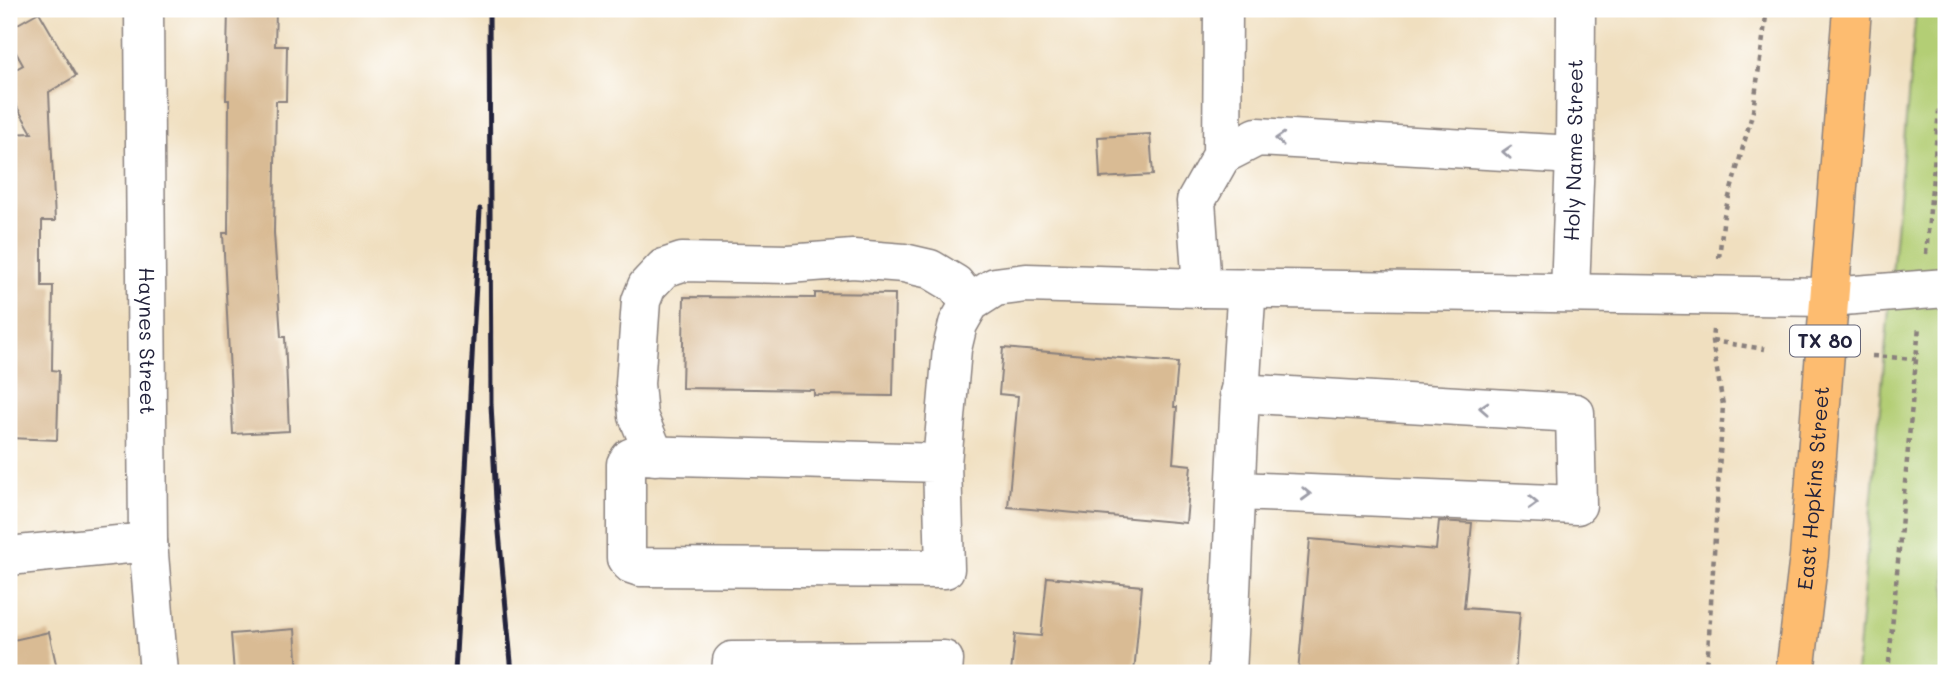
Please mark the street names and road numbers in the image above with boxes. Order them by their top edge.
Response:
street label: Holy Name Street [1557,59,1588,242]
street label: Haynes Street [134,267,162,415]
road number: TX 80 [1790,326,1860,356]
street label: East Hopkins Street [1790,385,1834,591]

